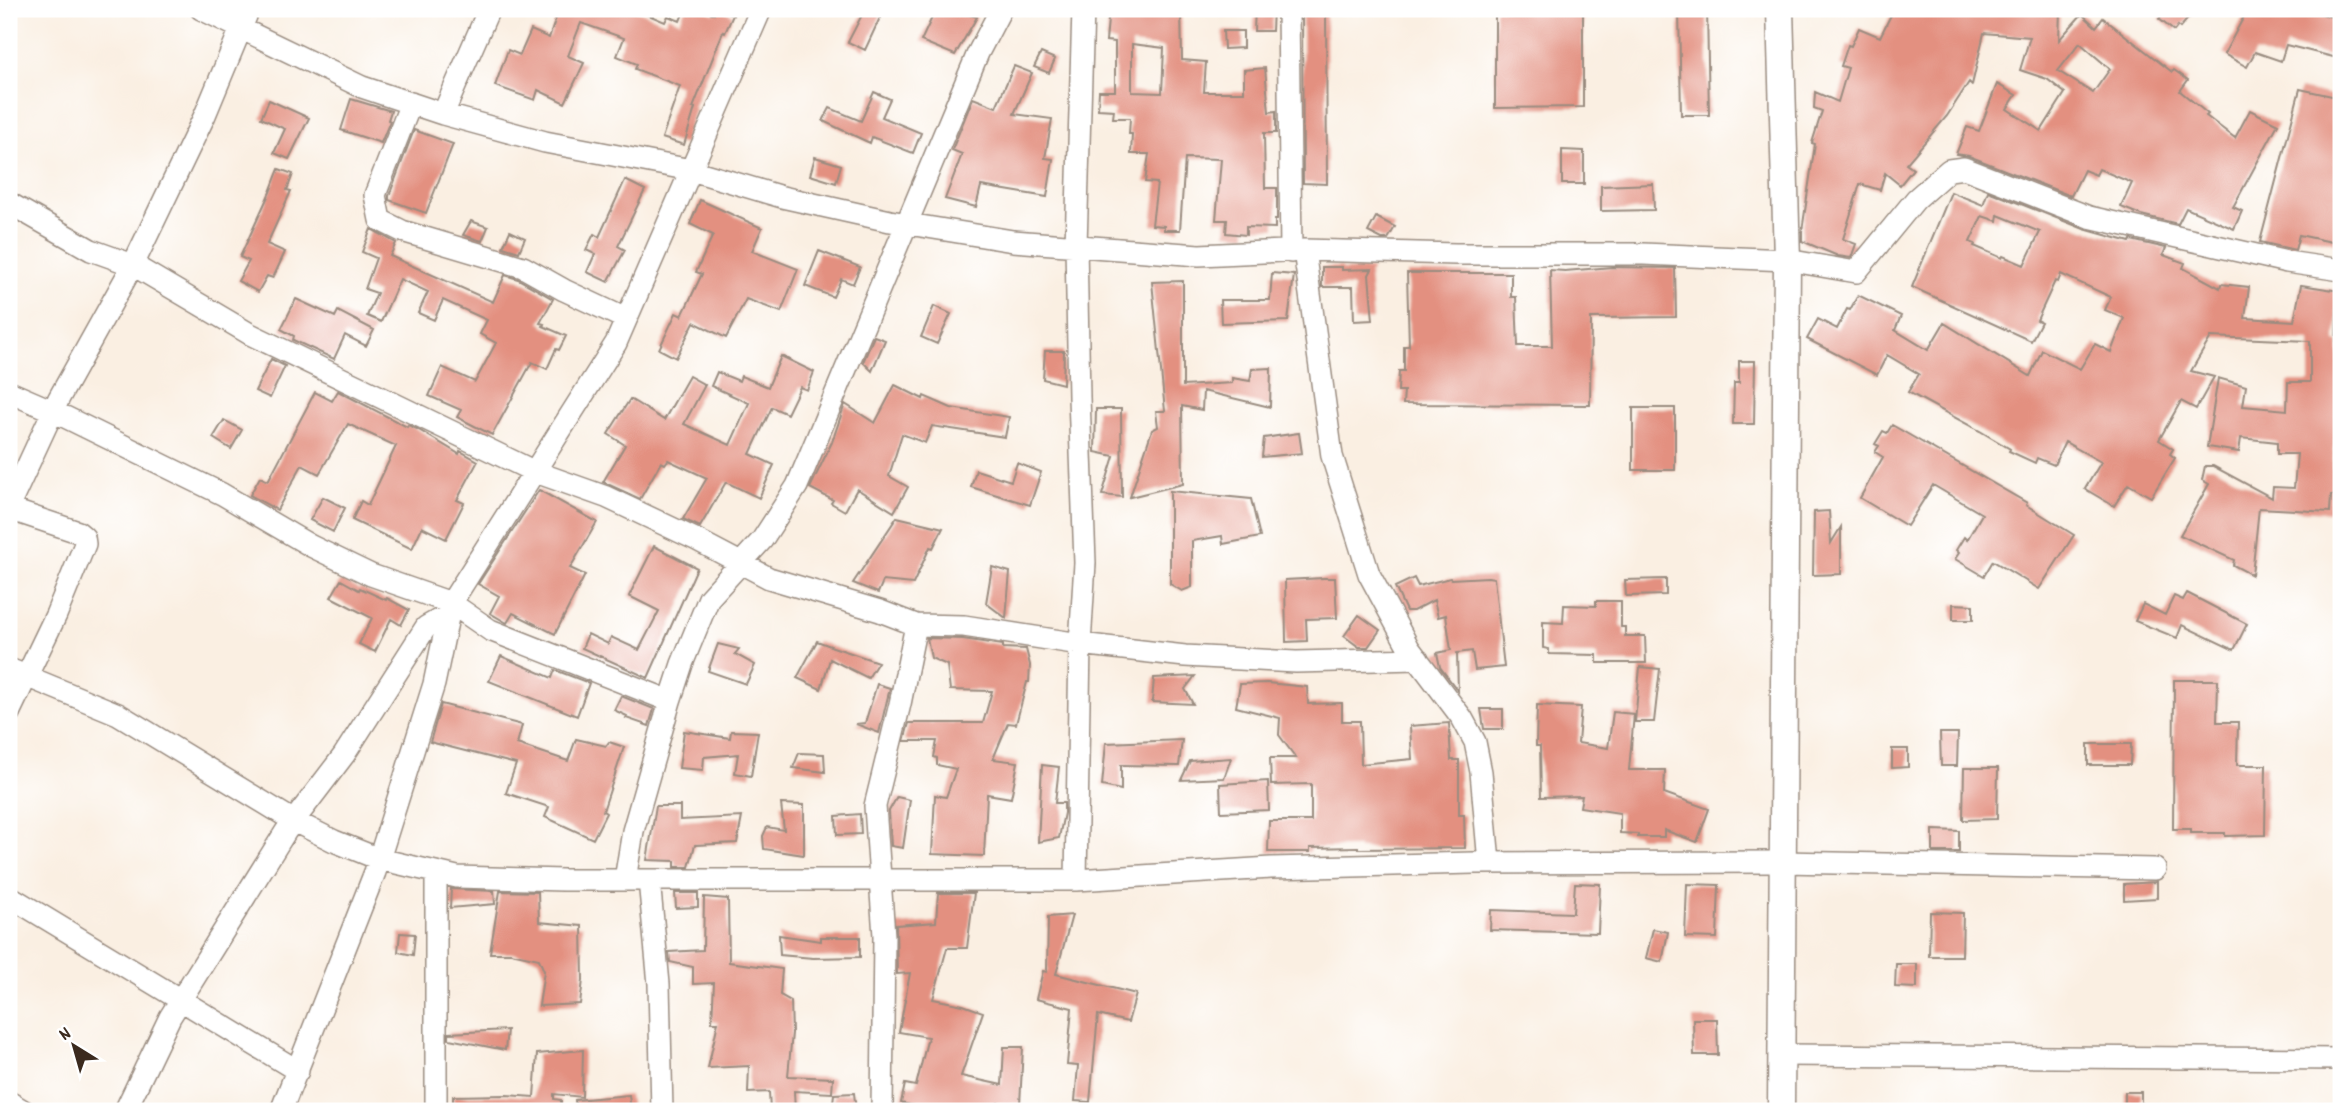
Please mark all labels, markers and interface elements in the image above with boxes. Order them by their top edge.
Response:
north arrow [38,1012,108,1082]
text: N [54,1022,78,1049]

